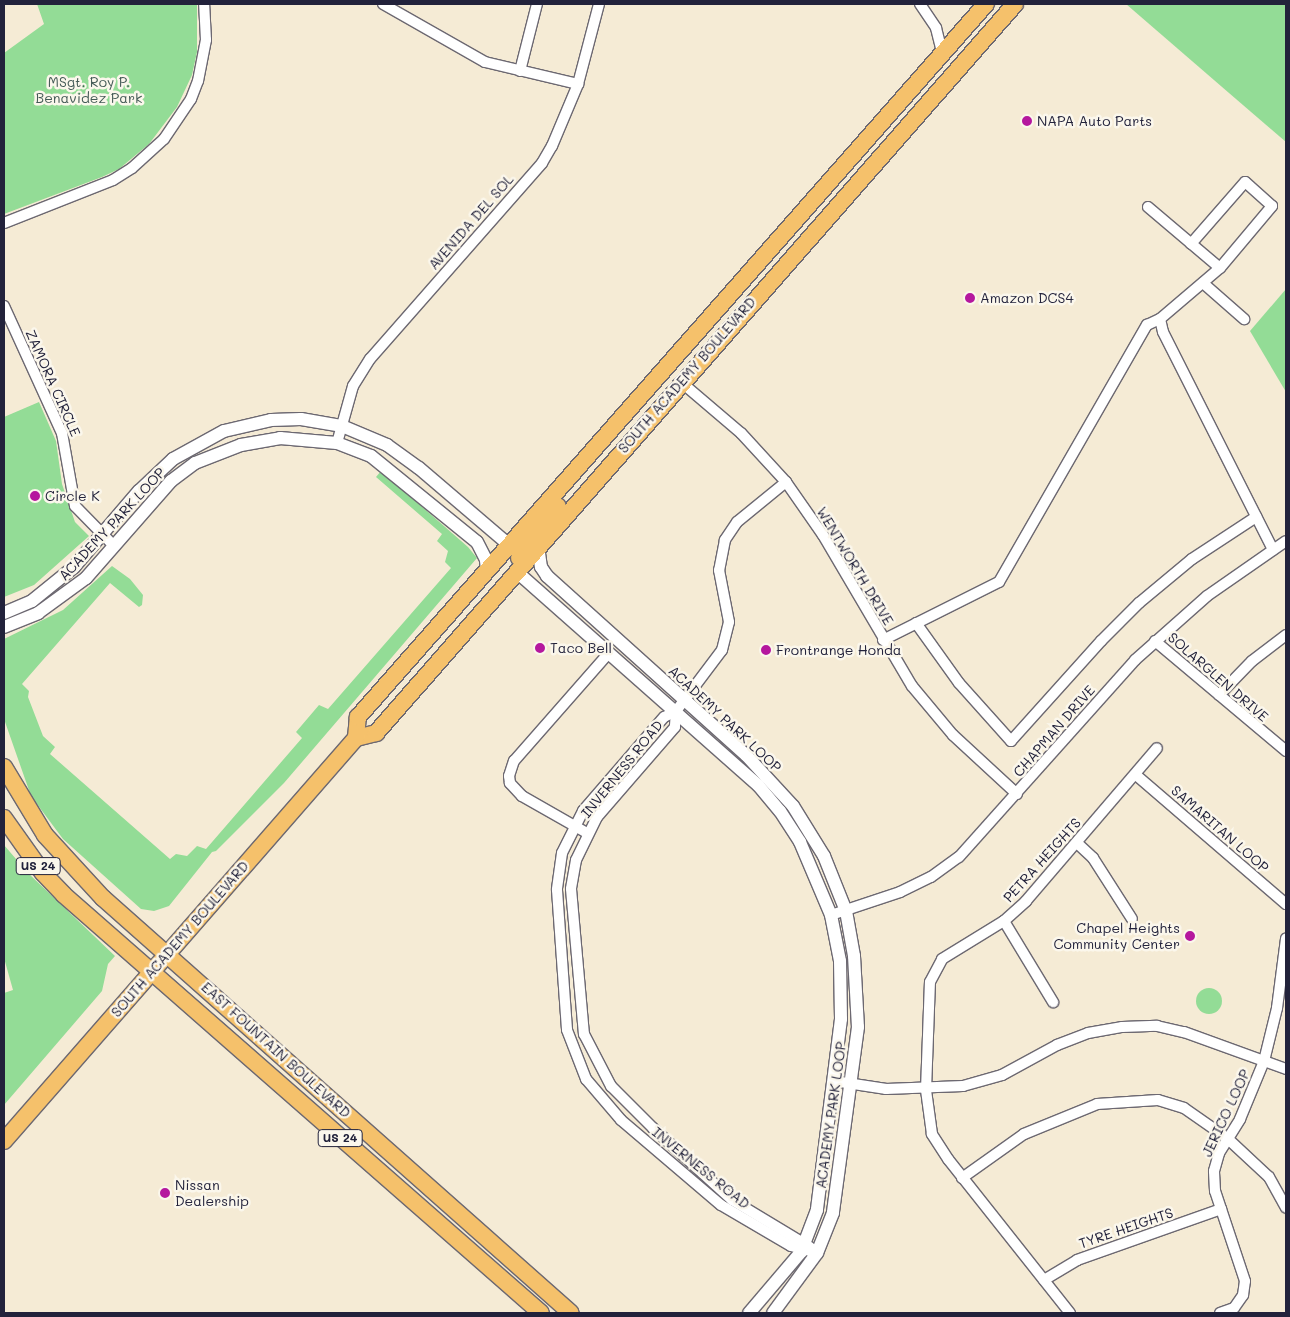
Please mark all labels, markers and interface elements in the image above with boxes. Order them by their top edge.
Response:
park label: MSgt. Roy P. Benavidez Park [35,74,143,106]
place label: NAPA Auto Parts [1037,113,1152,129]
marker: NAPA Auto Parts [1021,115,1033,127]
street label: AVENIDA DEL SOL [425,171,517,273]
place label: Amazon DCS4 [980,290,1074,306]
marker: Amazon DCS4 [964,292,976,304]
street label: SOUTH ACADEMY BOULEVARD [615,294,759,456]
street label: ZAMORA CIRCLE [22,327,84,439]
street label: ACADEMY PARK LOOP [55,464,169,584]
place label: Circle K [45,488,100,504]
marker: Circle K [29,490,41,502]
street label: WENTWORTH DRIVE [813,504,897,628]
street label: SOLARGLEN DRIVE [1164,629,1272,725]
place label: Taco Bell [550,640,612,656]
marker: Taco Bell [534,642,546,654]
place label: Frontrange Honda [776,642,901,658]
marker: Frontrange Honda [760,644,772,656]
street label: ACADEMY PARK LOOP [665,662,785,776]
street label: CHAPMAN DRIVE [1010,682,1098,780]
street label: INVERNESS ROAD [578,717,666,821]
street label: SAMARITAN LOOP [1168,782,1272,876]
street label: PETRA HEIGHTS [1000,814,1084,906]
road number: US 24 [15,856,60,876]
street label: SOUTH ACADEMY BOULEVARD [108,858,252,1020]
place label: Chapel Heights Community Center [1053,920,1180,952]
marker: Chapel Heights Community Center [1184,930,1196,942]
street label: EAST FOUNTAIN BOULEVARD [198,979,354,1121]
street label: ACADEMY PARK LOOP [812,1040,850,1190]
street label: JERICO LOOP [1198,1067,1254,1159]
street label: INVERNESS ROAD [649,1124,753,1212]
road number: US 24 [318,1128,362,1148]
place label: Nissan Dealership [175,1177,249,1210]
marker: Nissan Dealership [159,1187,171,1199]
street label: TYRE HEIGHTS [1077,1204,1175,1252]

